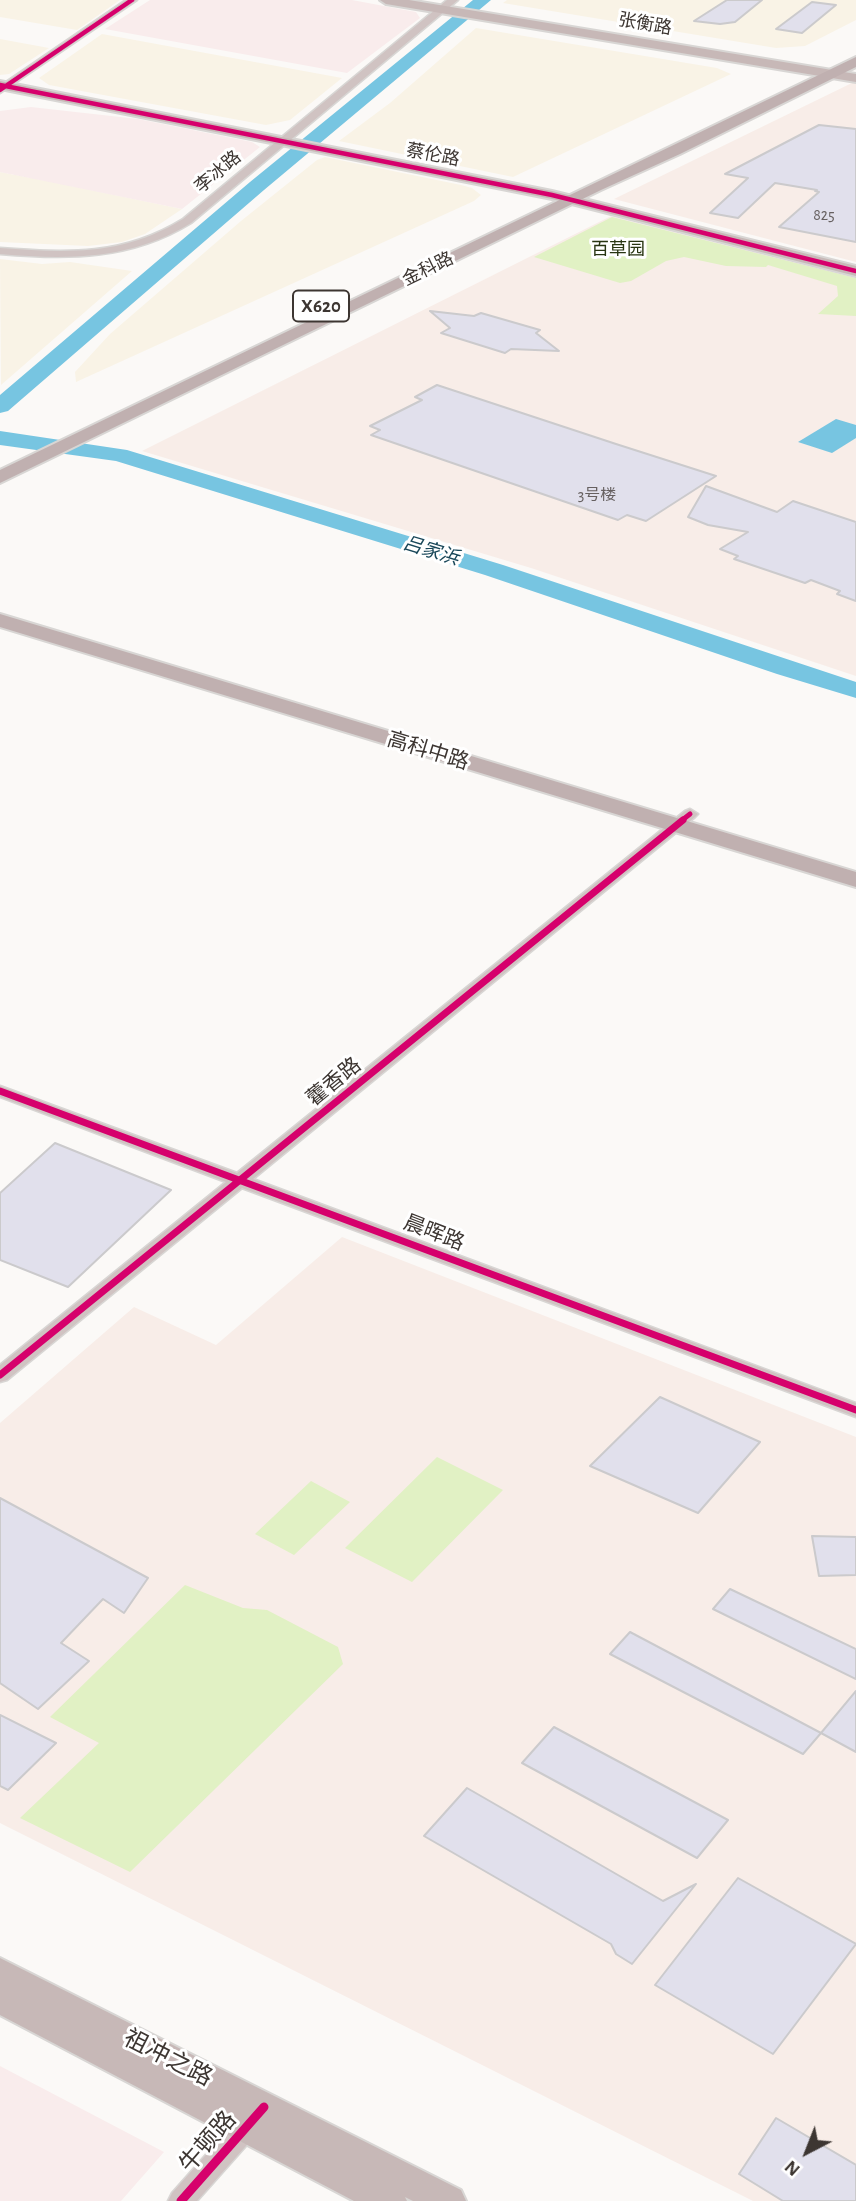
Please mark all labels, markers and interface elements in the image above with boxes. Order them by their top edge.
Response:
street label: 张衡路 [617,9,673,39]
street label: 蔡伦路 [404,139,462,171]
street label: 李冰路 [190,146,246,198]
house number: 825 [813,205,835,225]
park label: 百草园 [591,239,645,261]
street label: 金科路 [399,247,457,291]
road number: X620 [293,290,349,322]
house number: 3号楼 [578,485,616,505]
water label: 吕家浜 [400,532,462,570]
street label: 高科中路 [384,727,472,775]
street label: 藿香路 [302,1052,366,1112]
street label: 晨晖路 [400,1210,468,1256]
street label: 祖冲之路 [119,2023,217,2093]
street label: 牛顿路 [174,2105,242,2179]
north arrow [772,2117,842,2187]
text: N [781,2156,804,2179]

